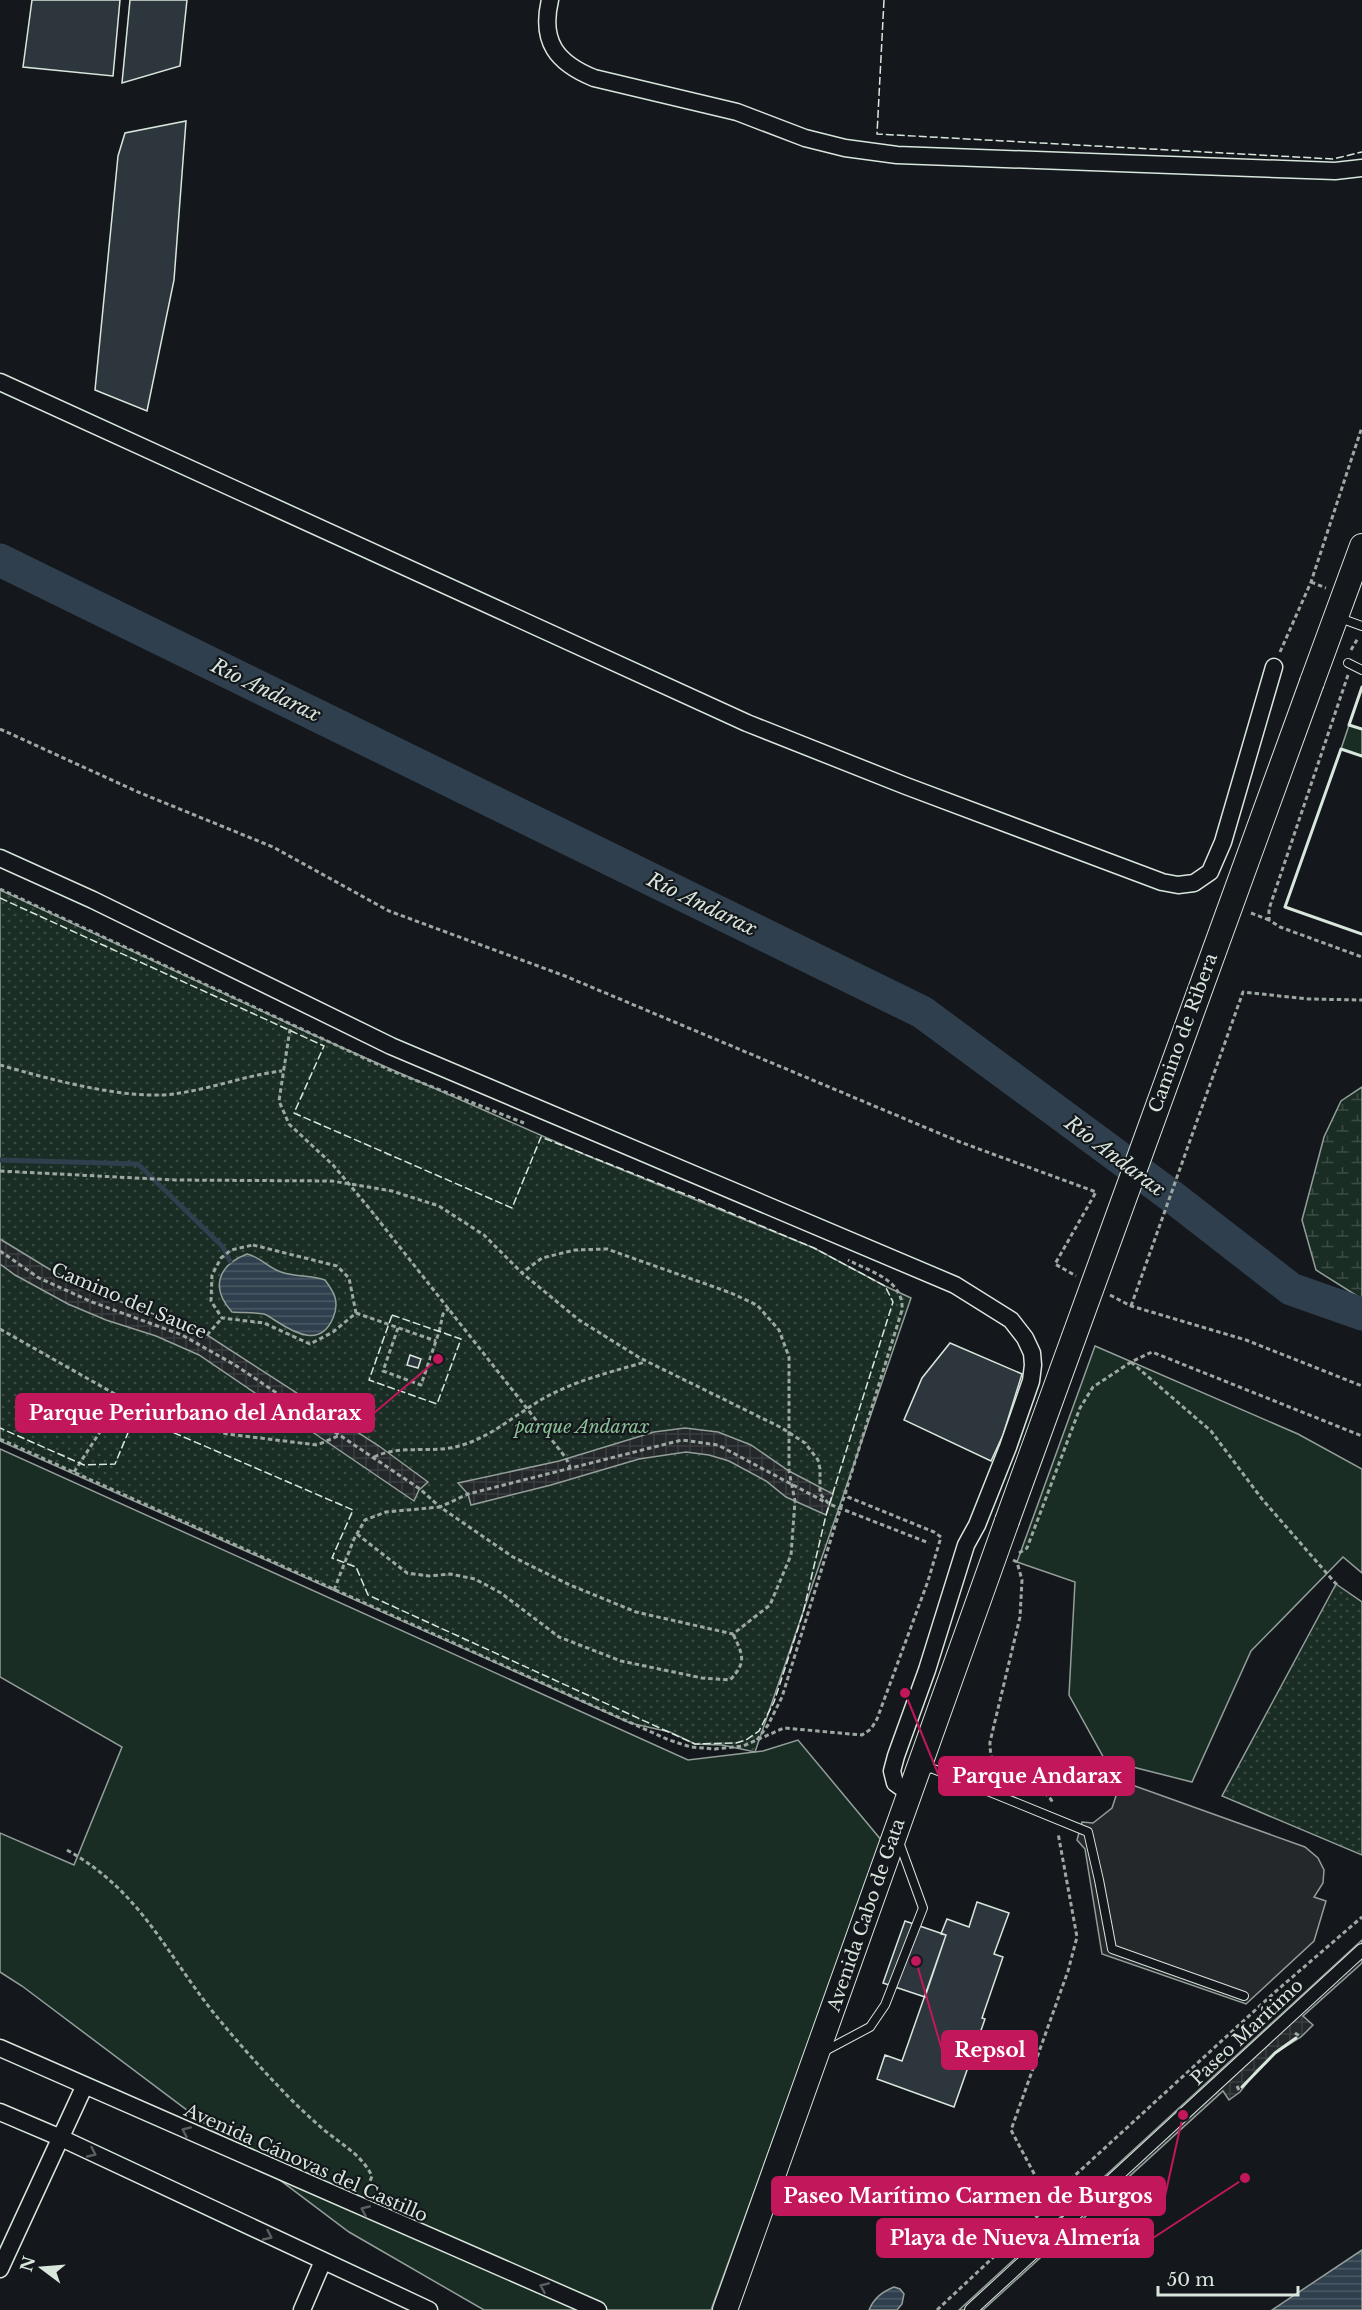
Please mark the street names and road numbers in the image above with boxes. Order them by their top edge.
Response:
street label: Camino de Ribera [1144,950,1222,1116]
street label: Camino del Sauce [48,1258,210,1344]
street label: Avenida Cabo de Gata [822,1816,909,2015]
street label: Paseo Marítimo [1186,1974,1308,2090]
street label: Avenida Cánovas del Castillo [180,2099,431,2227]

